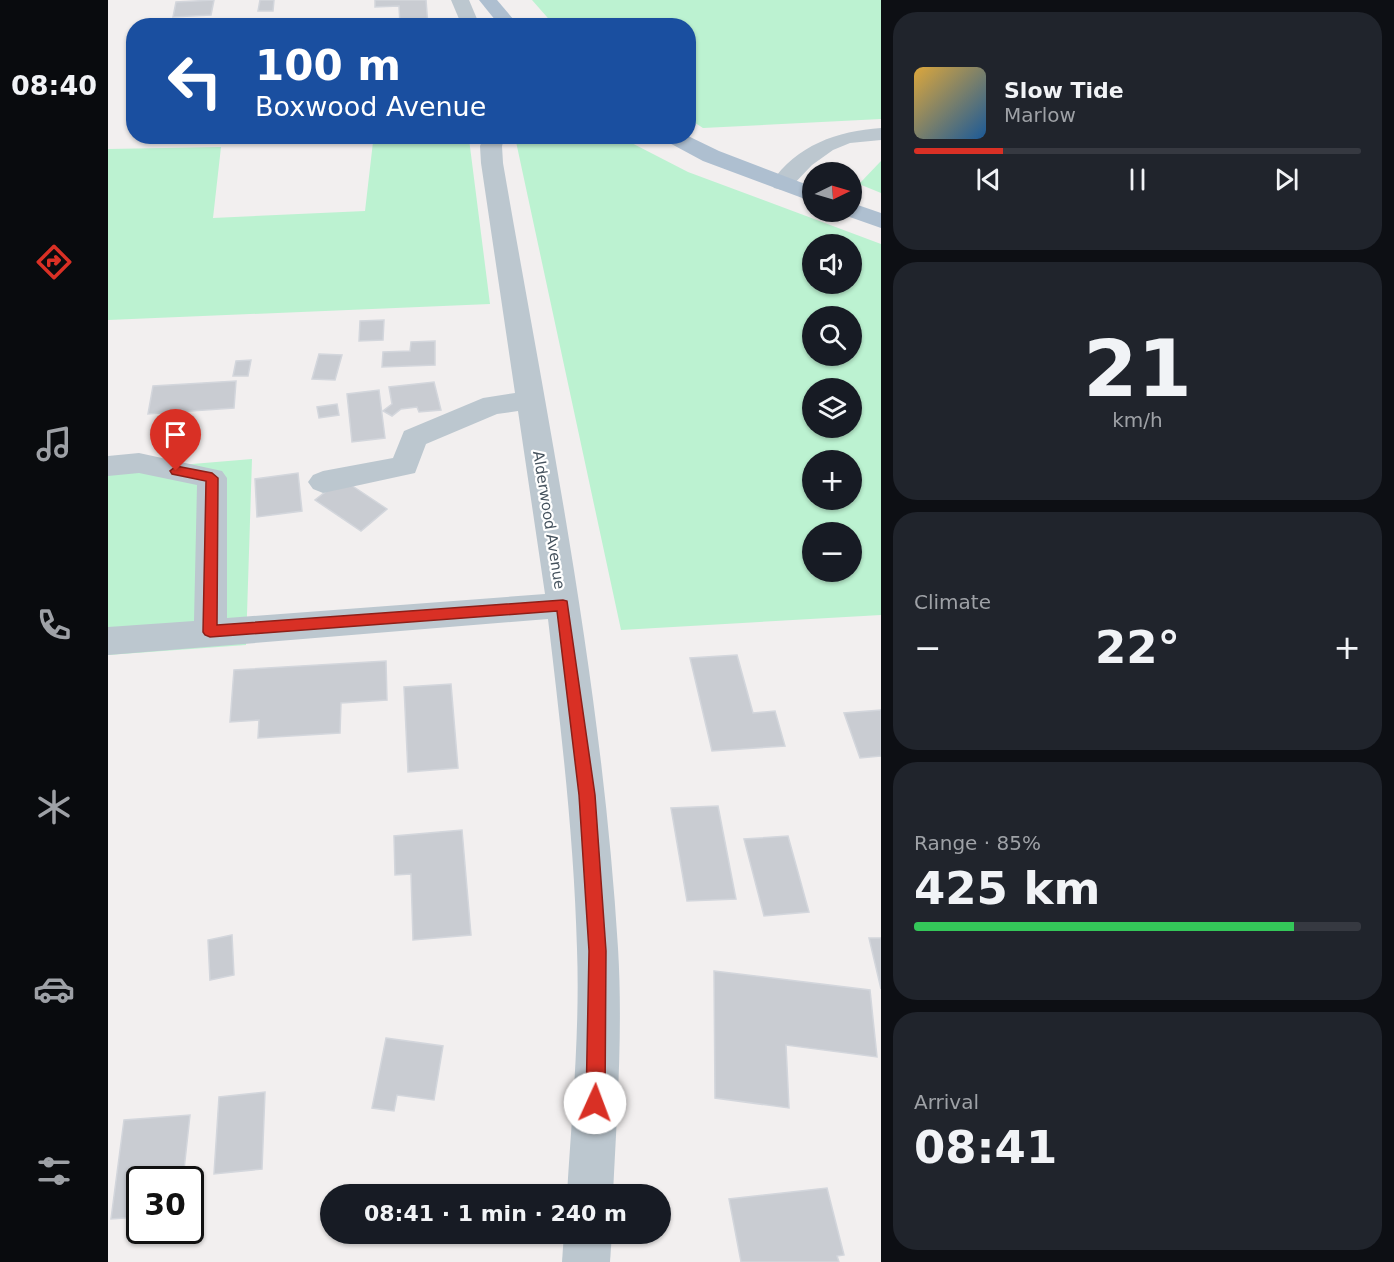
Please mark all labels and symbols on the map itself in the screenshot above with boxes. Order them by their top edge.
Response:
north arrow [802,162,862,222]
pin [150,409,201,471]
street label: Alderwood Avenue [529,449,569,591]
position arrow [563,1071,627,1135]
speed limit sign: 30 [126,1166,204,1244]

